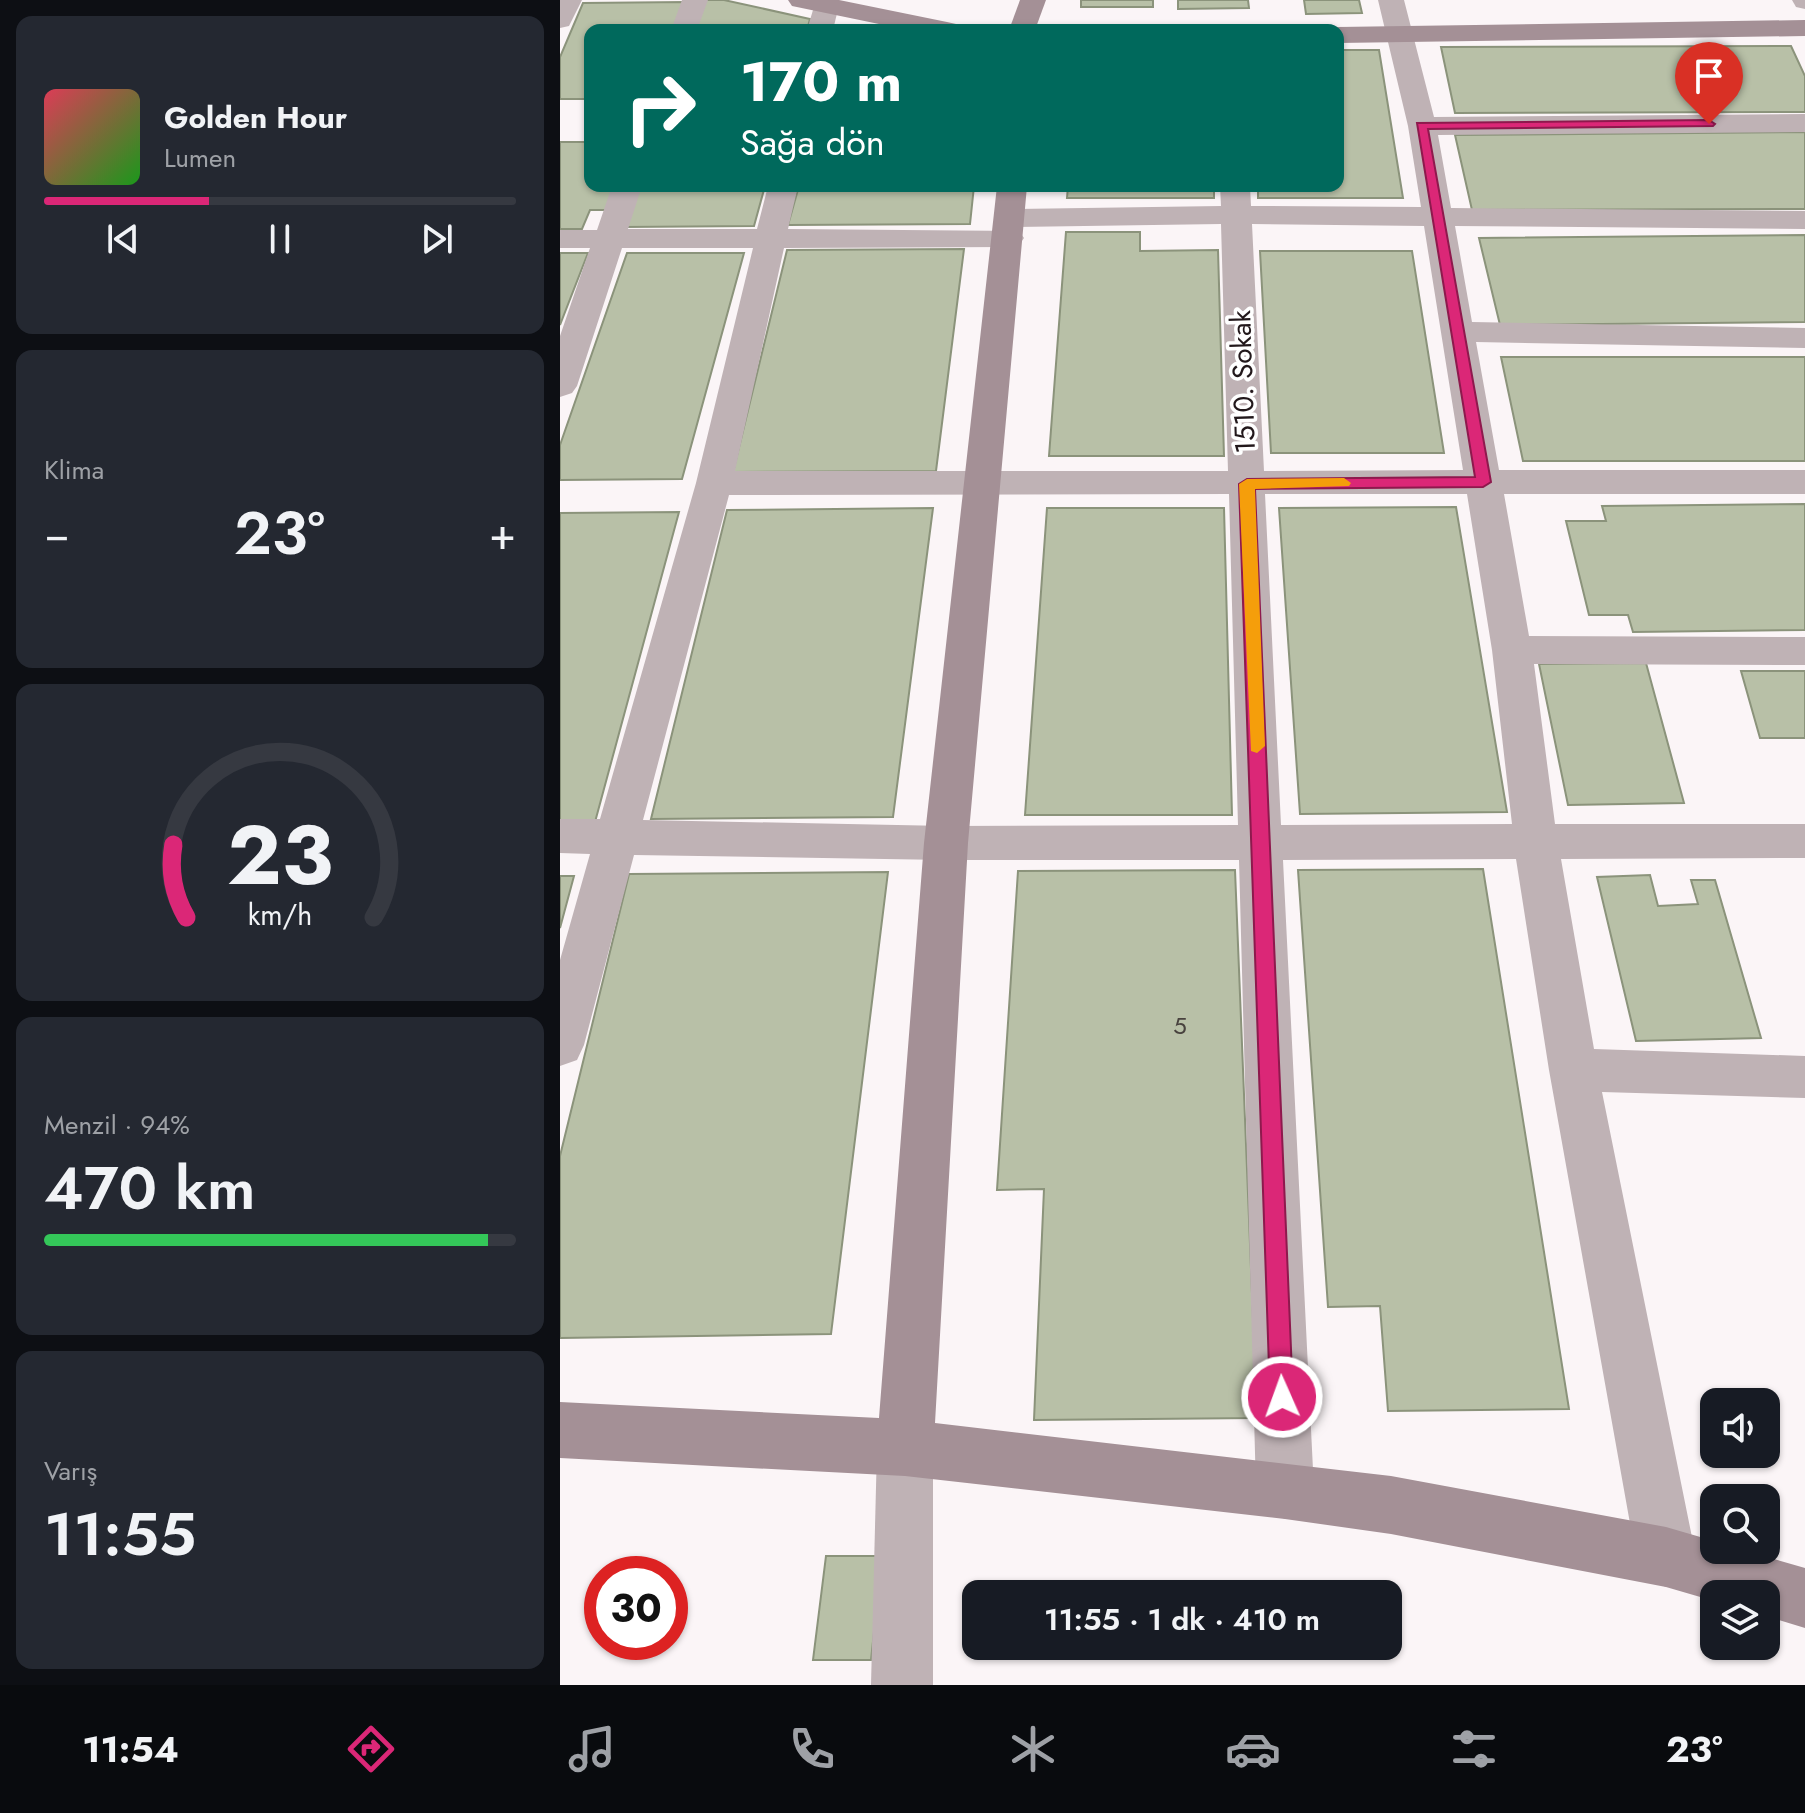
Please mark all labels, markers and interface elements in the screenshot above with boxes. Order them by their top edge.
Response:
text: 170 m [740,41,902,122]
pin [1675,42,1743,124]
icon: arrive [1687,54,1731,98]
icon: right [608,56,712,160]
text: Golden Hour [164,96,347,139]
text: Sağa dön [740,116,885,168]
text: Lumen [164,139,236,177]
icon: previous [101,217,145,261]
icon: pause [258,217,302,261]
icon: next [415,217,459,261]
street label: 1510. Sokak [1220,309,1266,454]
text: Klima [44,451,104,489]
text: 23° [234,490,325,577]
text: − [44,502,70,566]
text: + [489,502,516,566]
text: 23 [227,795,333,915]
text: km/h [248,895,312,937]
house number: 5 [1173,1008,1187,1043]
text: Menzil · 94% [44,1106,190,1144]
text: 470 km [44,1145,256,1232]
position arrow [1240,1355,1324,1439]
map controls [1700,1388,1780,1660]
button: sound [1700,1388,1780,1468]
text: Varış [44,1452,97,1490]
button: search [1700,1484,1780,1564]
text: 11:55 [44,1491,196,1578]
speed limit sign: 30 [584,1556,688,1660]
button: layers [1700,1580,1780,1660]
text: 11:55 · 1 dk · 410 m [1044,1598,1320,1641]
icon: directions [343,1721,399,1777]
icon: music [564,1721,620,1777]
icon: phone [784,1721,840,1777]
icon: climate [1005,1721,1061,1777]
icon: car [1225,1721,1281,1777]
icon: filters [1446,1721,1502,1777]
text: 11:54 [82,1723,179,1775]
text: 23° [1666,1723,1723,1775]

